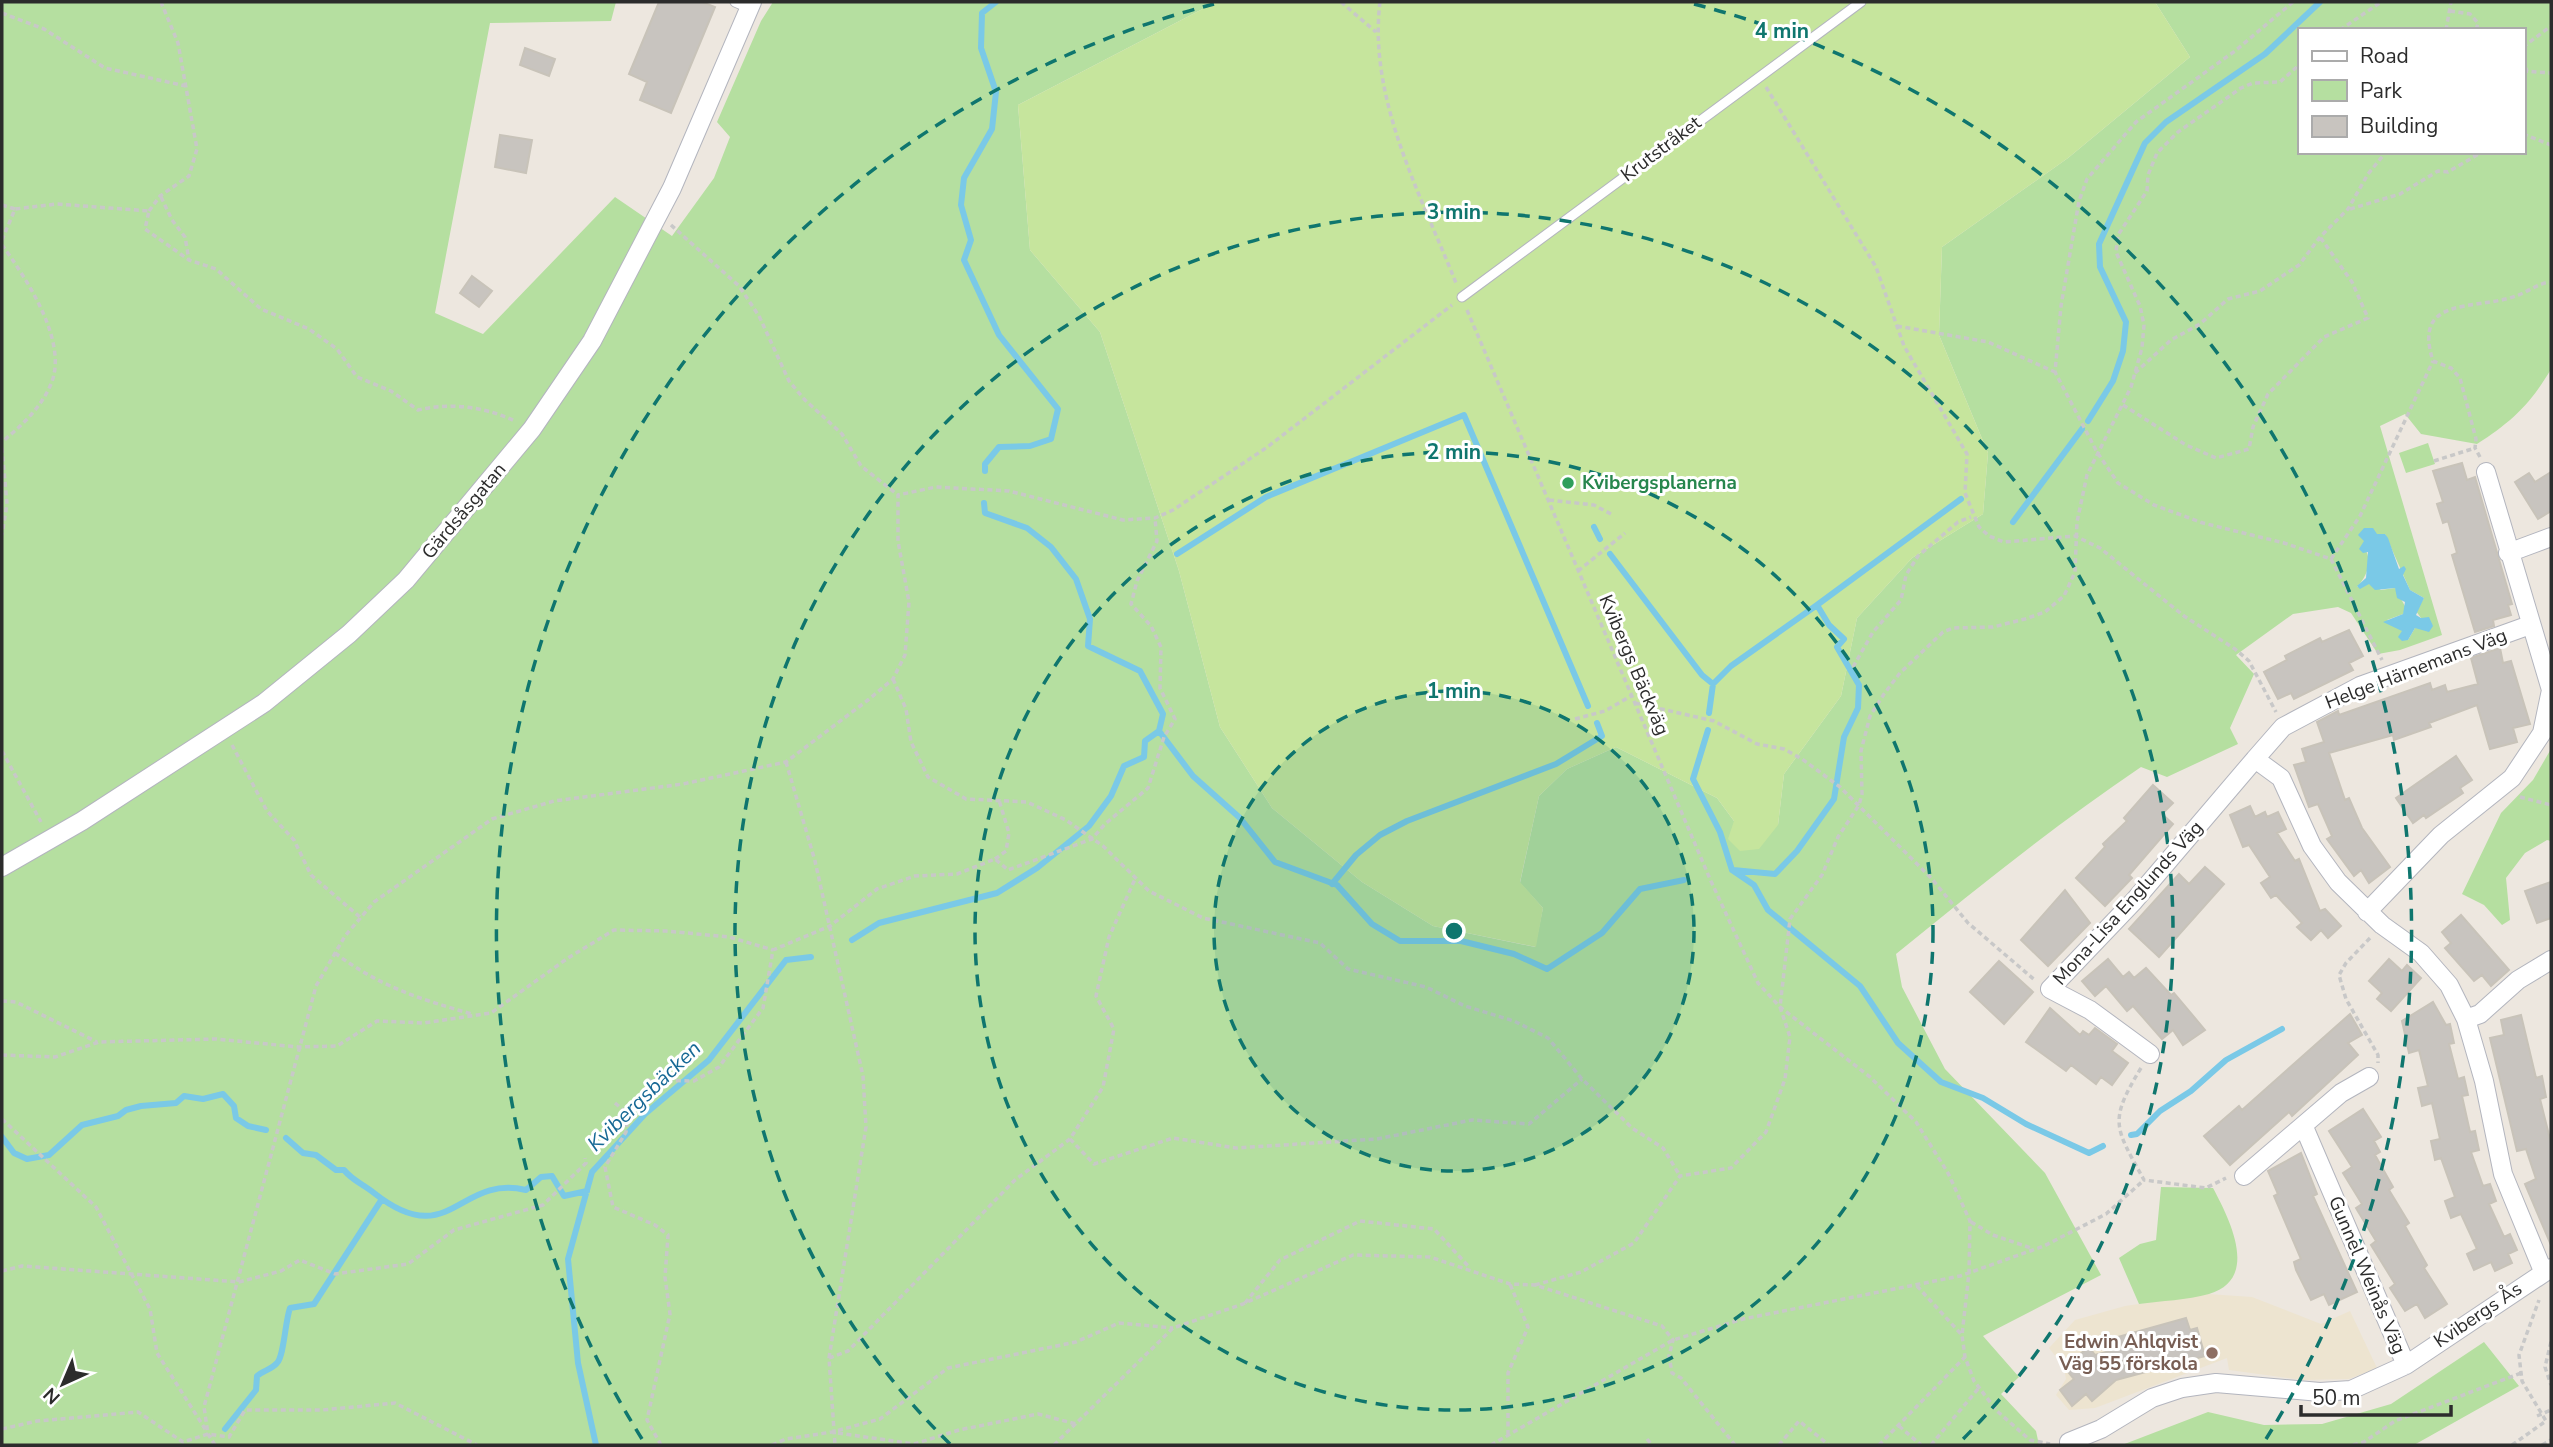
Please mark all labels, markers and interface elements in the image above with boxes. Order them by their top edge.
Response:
text: 4 min [1755,17,1809,45]
legend [2298,28,2525,154]
text: Road [2360,42,2409,70]
text: Park [2360,77,2402,105]
street label: Krutstråket [1615,110,1707,188]
text: Building [2360,112,2438,140]
text: 3 min [1427,198,1481,226]
text: 2 min [1427,438,1481,466]
street label: Gärdsåsgatan [416,457,512,565]
place label: Kvibergsplanerna [1582,470,1737,496]
marker: Kvibergsplanerna [1560,475,1576,491]
street label: Kvibergs Bäckväg [1593,591,1675,739]
street label: Helge Härnemans Väg [2321,622,2511,716]
text: 1 min [1427,677,1481,705]
street label: Mona-Lisa Englunds Väg [2047,815,2209,991]
centre of rings [1442,919,1466,943]
water label: Kvibergsbäcken [581,1035,707,1157]
street label: Gunnel Weinås Väg [2322,1192,2412,1358]
street label: Kvibergs Ås [2428,1275,2527,1354]
place label: Edwin Ahlqvist Väg 55 förskola [2058,1329,2199,1377]
marker: Edwin Ahlqvist Väg 55 förskola [2204,1345,2220,1361]
north arrow [28,1349,98,1419]
scale bar [2301,1374,2452,1418]
text: N [38,1381,66,1410]
text: 50 m [2312,1384,2361,1412]

